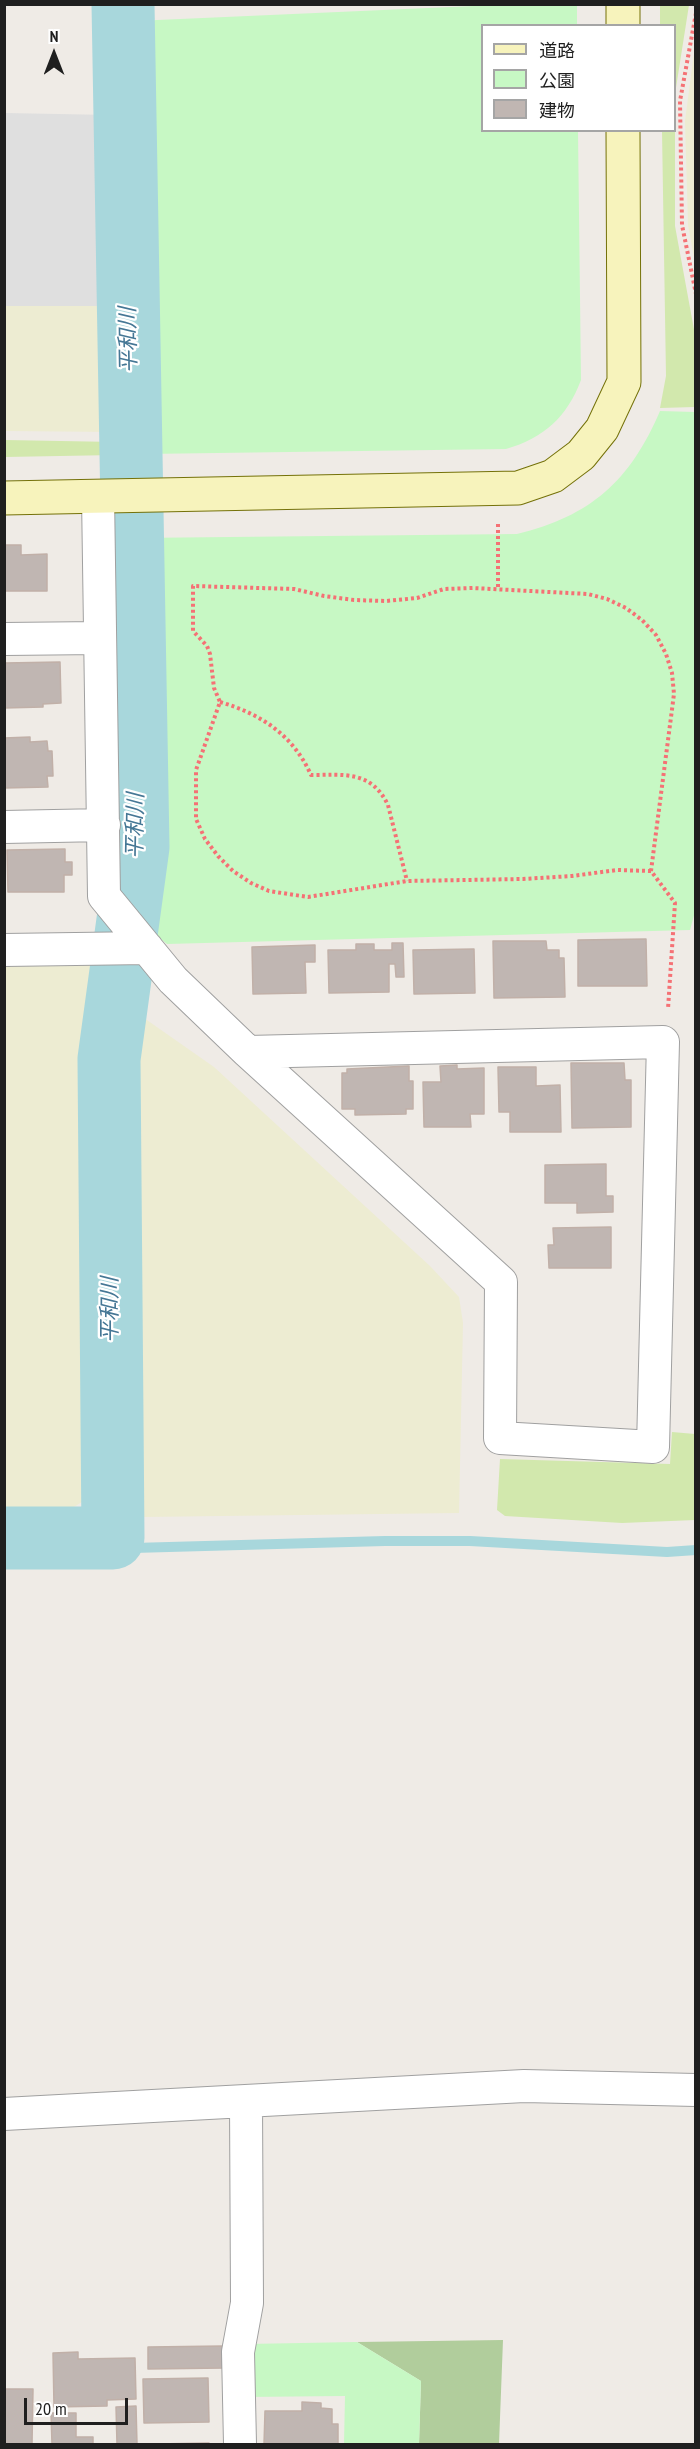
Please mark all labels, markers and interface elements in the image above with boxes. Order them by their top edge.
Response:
north arrow [24,24,84,84]
legend [481,24,676,132]
text: N [50,26,58,46]
text: 道路 [539,39,575,62]
text: 公園 [539,69,575,92]
text: 建物 [539,99,575,122]
water label: 平和川 [115,307,143,373]
water label: 平和川 [122,793,150,859]
water label: 平和川 [98,1277,124,1343]
scale bar [27,2386,130,2424]
text: 20 m [35,2397,67,2420]

